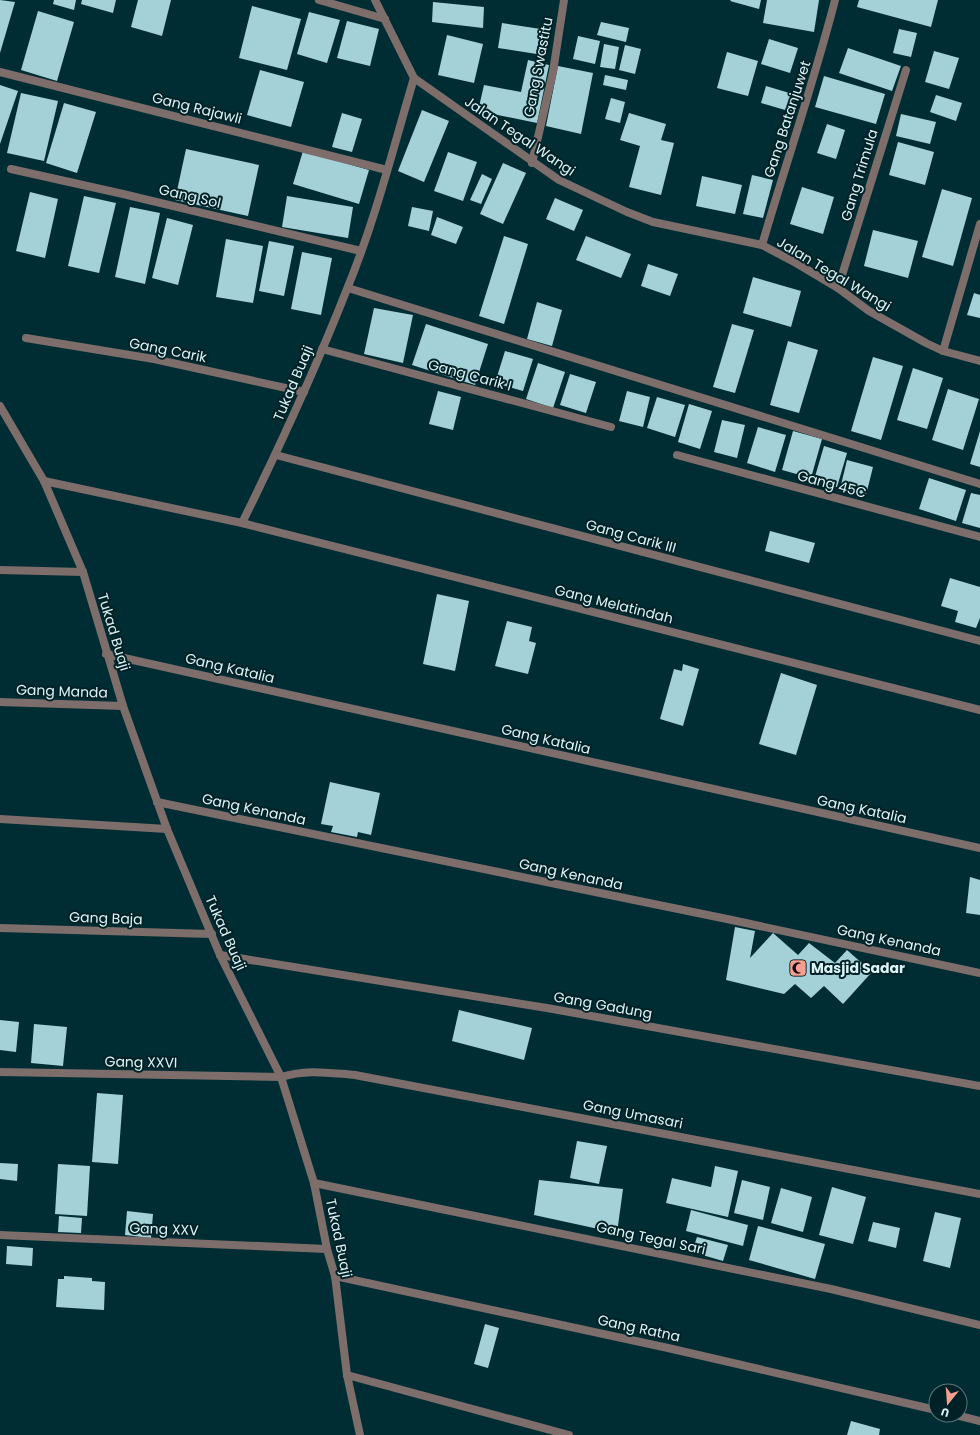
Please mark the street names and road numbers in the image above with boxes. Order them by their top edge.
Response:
street label: Gang Swastitu [518,15,558,119]
street label: Gang Batanjuwet [759,58,815,180]
street label: Gang Rajawli [150,87,244,129]
street label: Jalan Tegal Wangi [461,91,579,181]
street label: Gang Trimula [836,127,882,223]
street label: Gang Sol [157,179,223,213]
street label: Jalan Tegal Wangi [773,232,895,316]
street label: Gang Carik [127,333,209,367]
street label: Tukad Buaji [268,342,318,424]
street label: Gang Carik I [426,354,514,396]
street label: Gang 45C [795,465,869,503]
street label: Gang Carik III [584,514,678,558]
street label: Gang Melatindah [553,580,675,628]
street label: Tukad Buaji [93,591,135,673]
street label: Gang Katalia [183,648,277,688]
street label: Gang Manda [16,679,108,703]
street label: Gang Katalia [499,719,593,759]
street label: Gang Kenanda [200,788,308,830]
street label: Gang Katalia [815,790,909,828]
street label: Gang Kenanda [517,853,625,895]
street label: Tukad Buaji [201,892,251,974]
street label: Gang Baja [69,907,143,929]
street label: Gang Kenanda [835,919,943,961]
street label: Gang Gadung [552,986,654,1024]
street label: Gang XXVI [104,1051,178,1073]
street label: Gang Umasari [581,1095,685,1133]
street label: Tukad Buaji [321,1197,357,1279]
street label: Gang Tegal Sari [595,1217,707,1259]
street label: Gang XXV [129,1218,200,1240]
street label: Gang Ratna [596,1309,682,1347]

